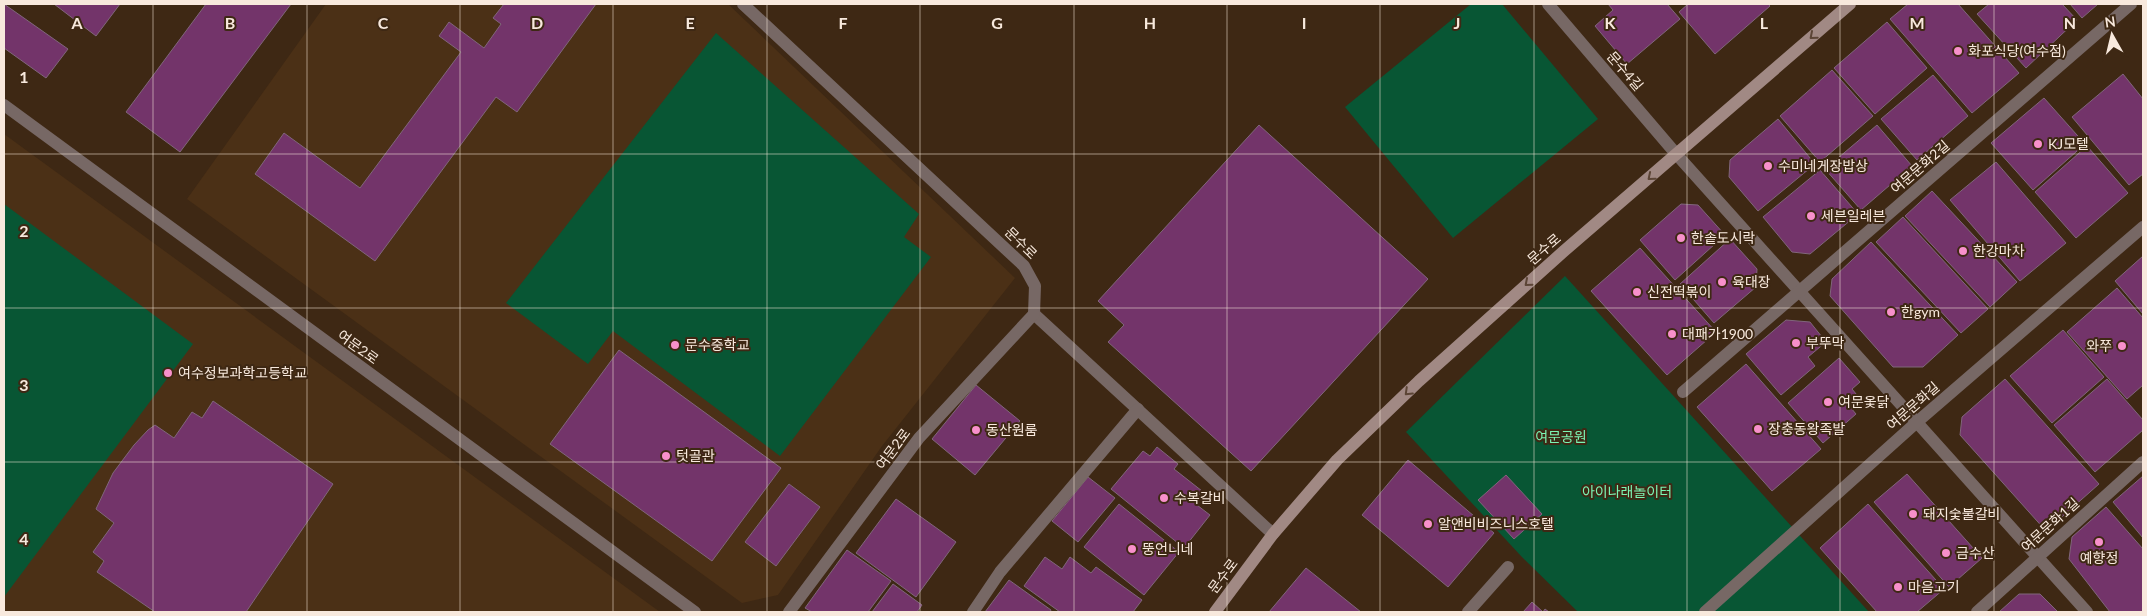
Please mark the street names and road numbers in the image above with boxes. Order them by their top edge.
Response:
street label: 문수4길 [1604,47,1647,94]
street label: 여문문화2길 [1887,136,1953,197]
street label: 문수로 [1002,223,1041,262]
street label: 문수로 [1524,229,1564,268]
street label: 여문2로 [334,326,382,367]
street label: 여문문화길 [1883,378,1943,433]
street label: 여문2로 [872,425,914,472]
street label: 여문문화1길 [2017,494,2082,555]
street label: 문수로 [1204,555,1241,596]

